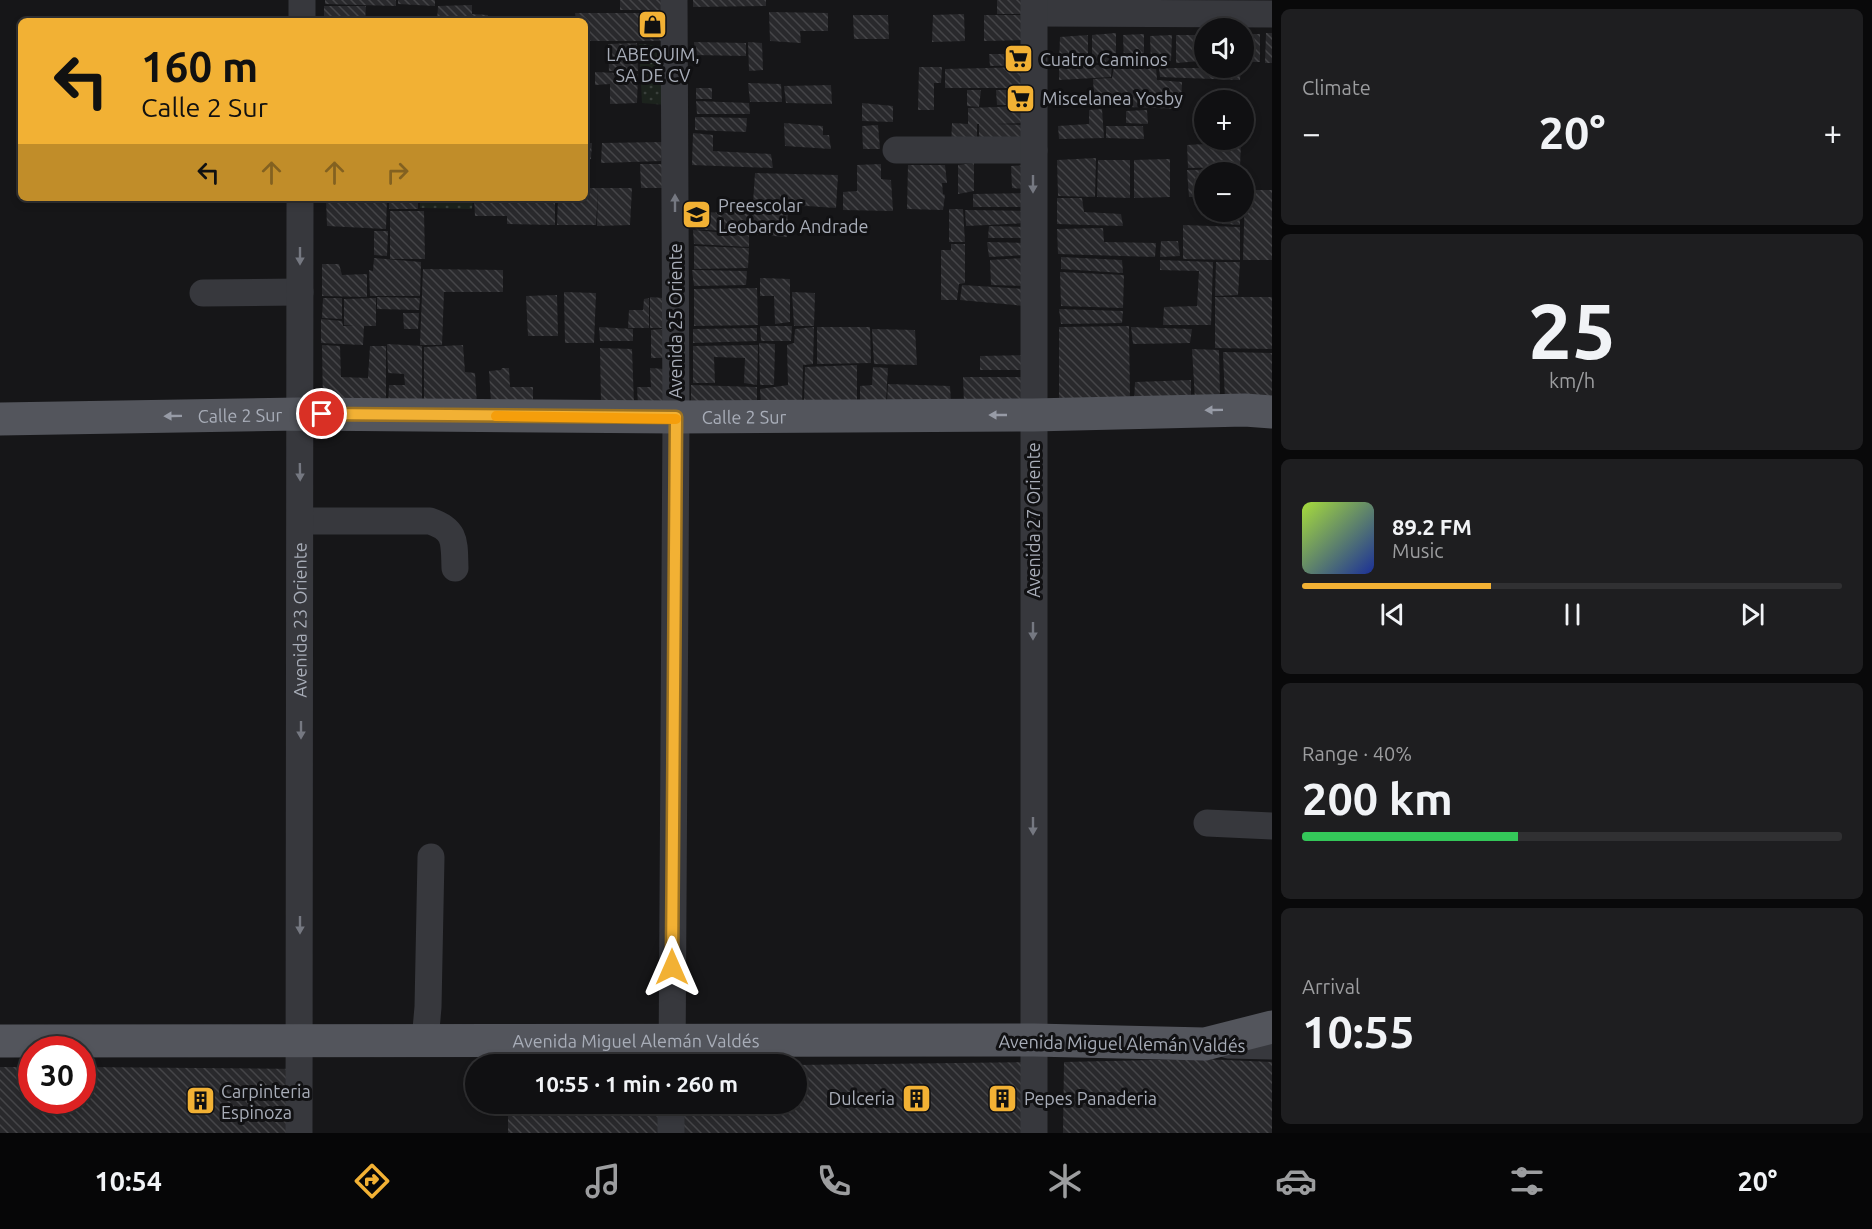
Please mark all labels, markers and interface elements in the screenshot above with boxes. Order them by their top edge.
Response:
shop icon: LABEQUIM, SA DE CV [637,9,669,41]
map controls [1194,18,1254,222]
button: sound [1194,18,1254,78]
icon: left [42,42,120,120]
text: 160 m [141,43,258,90]
supermarket icon: Cuatro Caminos [1003,43,1035,75]
place label: LABEQUIM, SA DE CV [606,44,700,85]
place label: Cuatro Caminos [1040,49,1168,69]
text: Climate [1302,76,1371,99]
supermarket icon: Miscelanea Yosby [1005,82,1037,114]
place label: Miscelanea Yosby [1042,88,1183,108]
button: + [1194,90,1254,150]
text: Calle 2 Sur [141,92,268,122]
text: 20° [1539,107,1605,158]
text: − [1302,114,1321,151]
text: + [1823,114,1842,151]
icon: left [192,156,225,189]
icon: ahead [255,156,288,189]
icon: ahead [318,156,351,189]
icon: right [381,156,414,189]
button: − [1194,162,1254,222]
one-way arrow [1028,175,1038,194]
one-way arrow [670,194,680,213]
place label: Preescolar Leobardo Andrade [718,195,868,236]
school or university icon: Preescolar Leobardo Andrade [681,199,713,231]
street label: Avenida 25 Oriente [665,243,685,399]
one-way arrow [295,247,305,266]
text: 25 [1528,286,1616,374]
text: km/h [1549,369,1595,392]
pin [296,388,347,439]
icon: arrive [305,397,338,430]
street label: Calle 2 Sur [197,404,283,426]
street label: Calle 2 Sur [702,406,787,427]
one-way arrow [1204,406,1223,415]
one-way arrow [988,410,1007,420]
one-way arrow [163,411,182,421]
street label: Avenida 27 Oriente [1023,442,1043,598]
one-way arrow [295,463,305,482]
text: 89.2 FM [1392,514,1472,539]
text: Music [1392,539,1444,562]
street label: Avenida 23 Oriente [289,542,310,698]
icon: previous [1376,598,1409,631]
icon: pause [1556,598,1589,631]
icon: next [1736,598,1769,631]
one-way arrow [1028,622,1038,641]
one-way arrow [296,721,306,740]
text: Range · 40% [1302,742,1412,765]
text: 200 km [1302,773,1453,824]
one-way arrow [1028,817,1038,836]
one-way arrow [295,916,305,935]
position arrow [640,935,704,999]
text: Arrival [1302,975,1360,998]
text: 10:55 [1302,1006,1415,1057]
street label: Avenida Miguel Alemán Valdés [512,1030,760,1051]
street label: Avenida Miguel Alemán Valdés [998,1031,1246,1055]
speed limit sign: 30 [18,1036,96,1114]
text: 10:55 · 1 min · 260 m [534,1071,738,1096]
place label: Carpinteria Espinoza [221,1081,311,1122]
building icon: Dulceria [900,1082,932,1114]
building icon: Pepes Panaderia [987,1082,1019,1114]
building icon: Carpinteria Espinoza [184,1085,216,1117]
place label: Dulceria [829,1088,895,1108]
place label: Pepes Panaderia [1024,1088,1157,1108]
icon: directions [351,1160,393,1202]
icon: music [582,1160,624,1202]
icon: phone [813,1160,855,1202]
icon: climate [1044,1160,1086,1202]
icon: car [1275,1160,1317,1202]
icon: filters [1506,1160,1548,1202]
text: 10:54 [95,1166,162,1196]
text: 20° [1737,1166,1777,1196]

